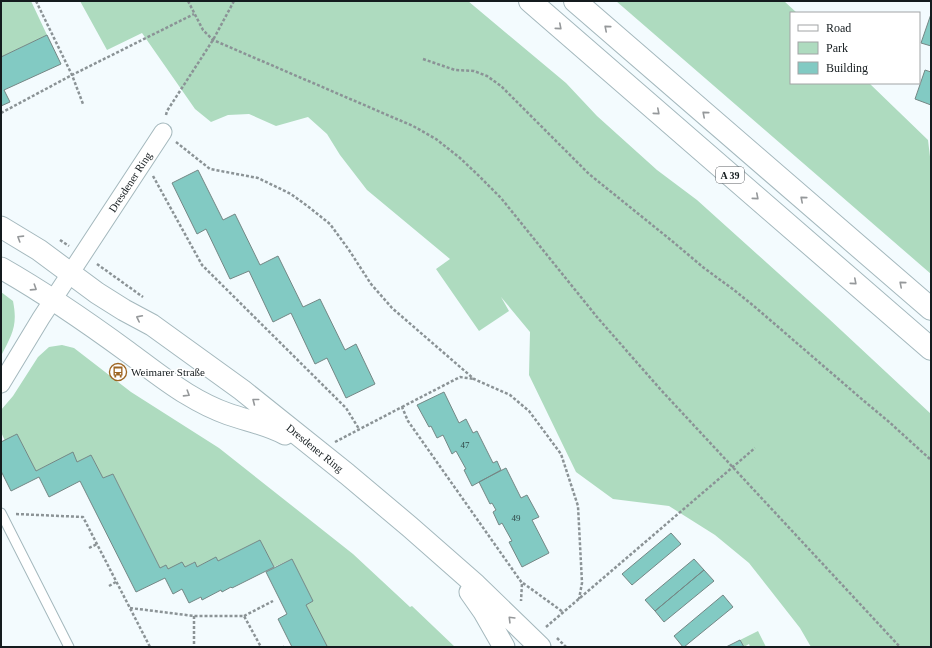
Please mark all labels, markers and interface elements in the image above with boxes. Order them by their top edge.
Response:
legend [790,12,920,84]
text: Road [826,21,851,35]
one-way arrow [554,22,562,29]
one-way arrow [604,26,612,33]
text: Park [826,41,848,55]
text: Building [826,61,868,75]
one-way arrow [653,107,660,114]
one-way arrow [702,111,710,118]
street label: Dresdener Ring [106,149,154,214]
road number: A 39 [716,167,744,183]
one-way arrow [751,192,758,199]
one-way arrow [801,196,808,203]
one-way arrow [17,235,24,242]
one-way arrow [849,277,856,284]
one-way arrow [899,281,906,288]
one-way arrow [30,283,37,290]
one-way arrow [136,315,143,323]
bus stop icon: Weimarer Straße [108,362,128,382]
place label: Weimarer Straße [131,366,205,378]
one-way arrow [183,389,190,397]
one-way arrow [253,398,260,405]
street label: Dresdener Ring [284,422,346,475]
house number: 47 [461,440,470,450]
house number: 49 [512,513,521,523]
one-way arrow [508,616,516,624]

